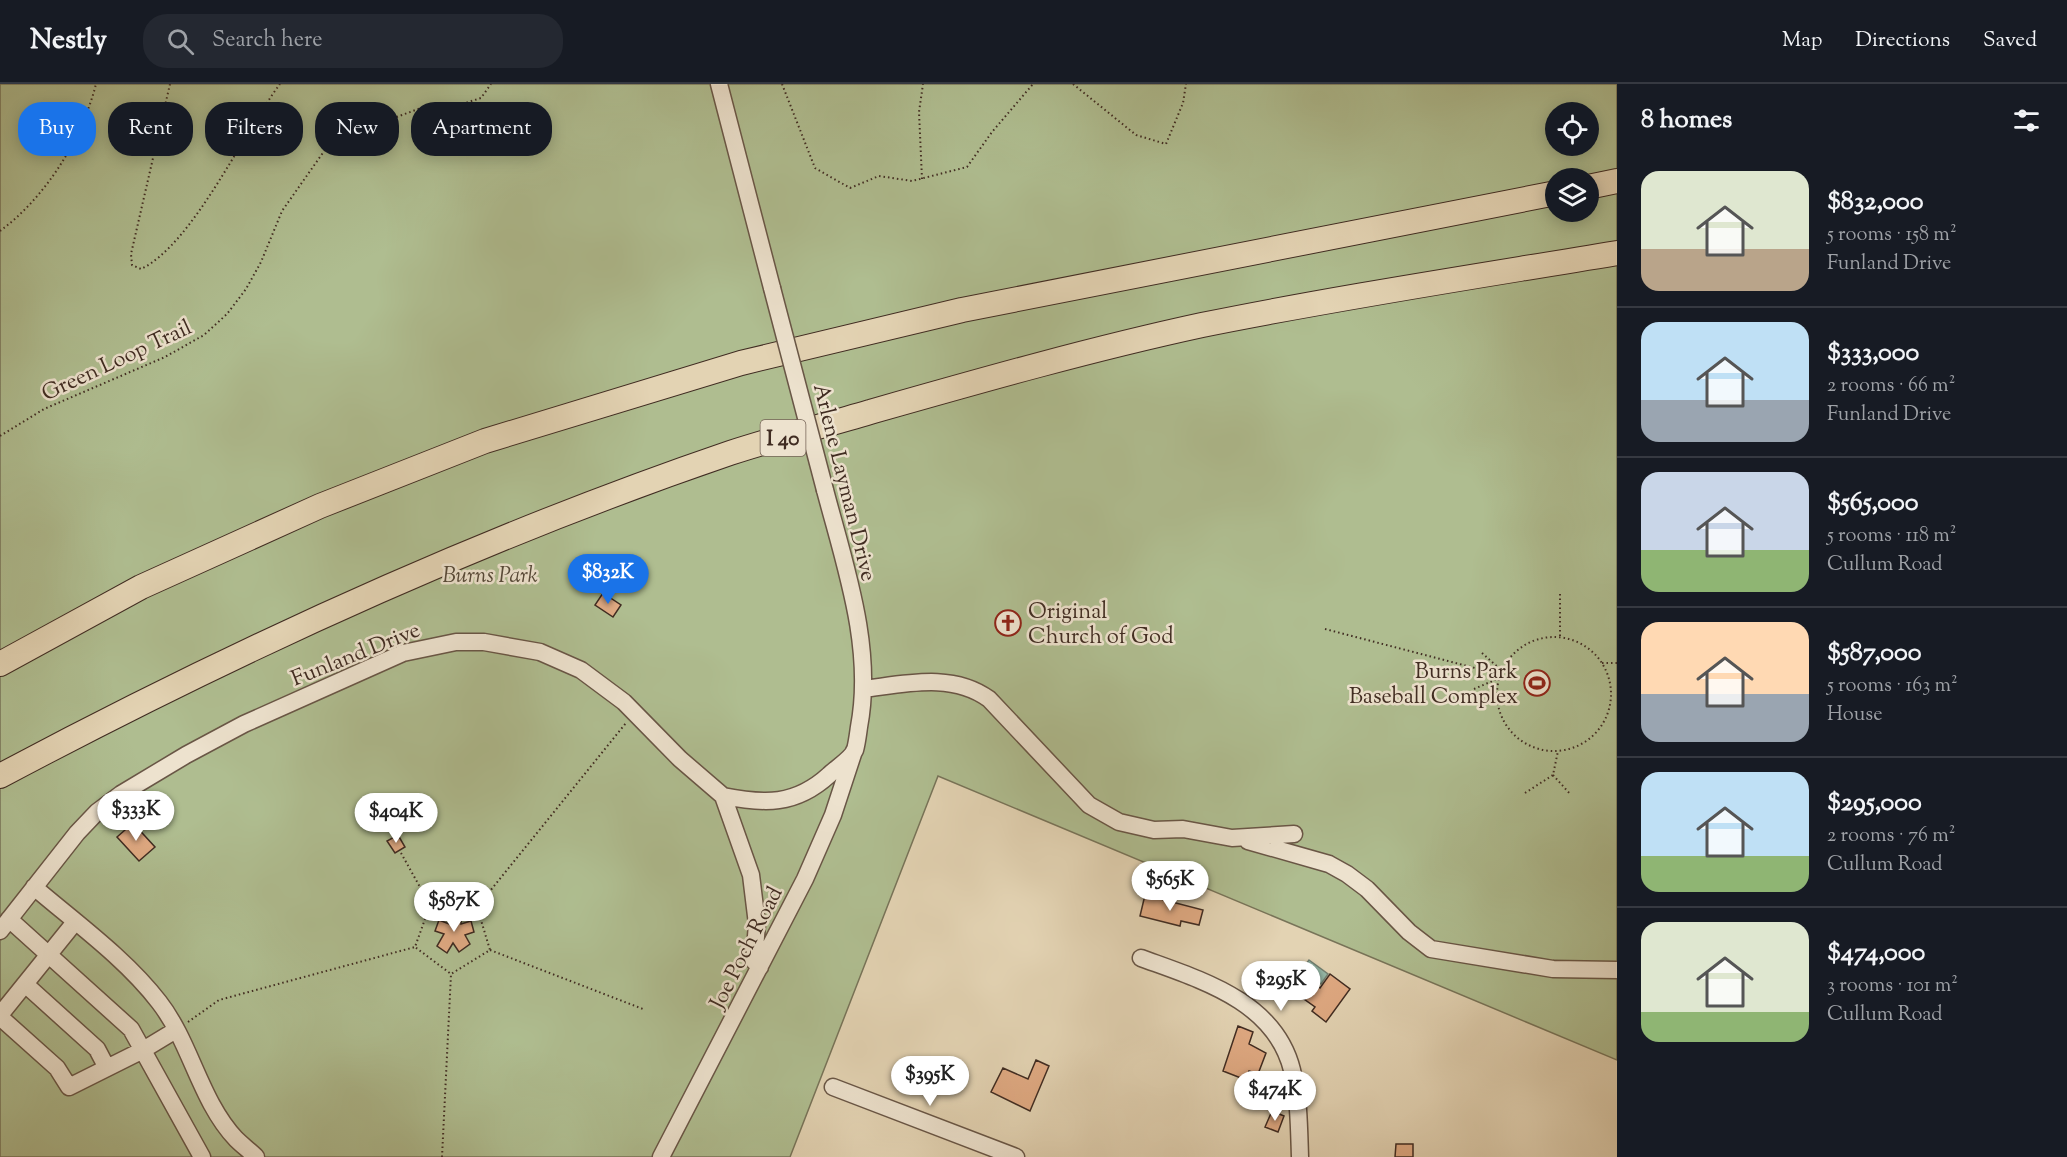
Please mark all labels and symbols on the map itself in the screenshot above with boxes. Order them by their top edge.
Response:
street label: Green Loop Trail [37,313,198,411]
street label: Arlene Layman Drive [803,381,883,585]
road number: I 40 [760,420,806,456]
pin: $832K [566,554,650,605]
park label: Burns Park [442,561,538,593]
place label: Original Church of God [1028,597,1174,654]
church icon: Original Church of God [993,608,1023,638]
street label: Funland Drive [287,615,425,696]
place label: Burns Park Baseball Complex [1349,657,1518,714]
sports icon: Burns Park Baseball Complex [1522,668,1552,698]
pin: $333K [94,791,178,842]
pin: $404K [354,793,438,844]
pin: $565K [1128,861,1212,912]
pin: $587K [412,882,496,933]
street label: Joe Poch Road [703,882,792,1016]
pin: $295K [1239,961,1323,1012]
pin: $395K [888,1056,972,1107]
pin: $474K [1233,1071,1317,1122]

